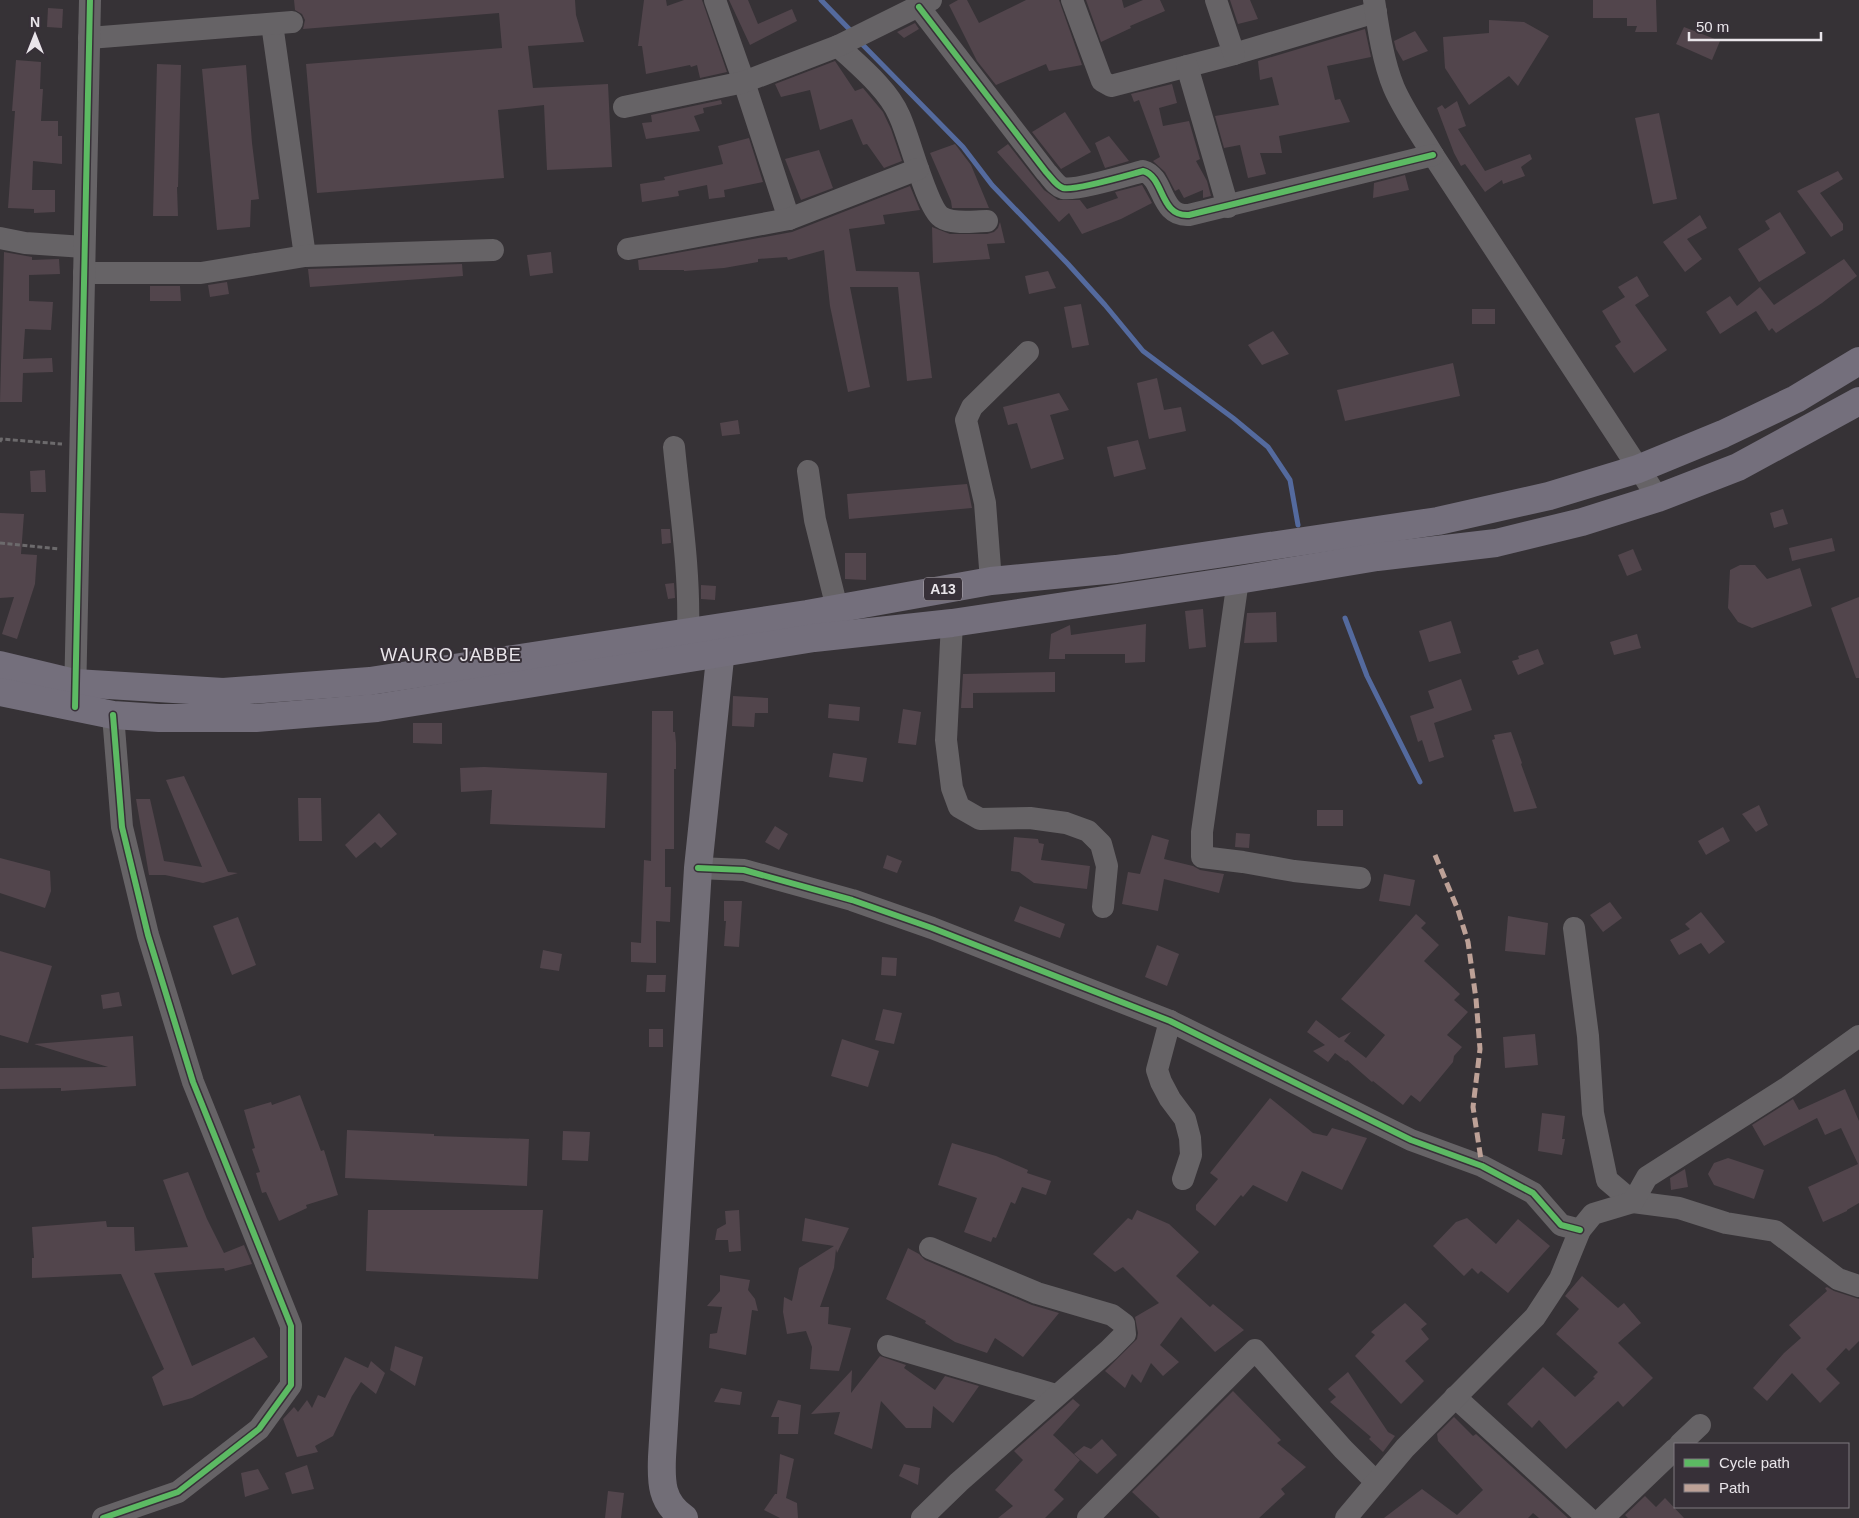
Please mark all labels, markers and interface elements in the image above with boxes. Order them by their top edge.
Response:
north arrow [10,10,60,60]
scale bar [1689,10,1822,42]
text: N [30,14,40,30]
text: 50 m [1696,18,1729,35]
road number: A13 [924,578,962,600]
district label: WAURO JABBE [380,645,522,665]
legend [1674,1443,1849,1508]
text: Cycle path [1719,1454,1790,1471]
text: Path [1719,1479,1750,1496]

